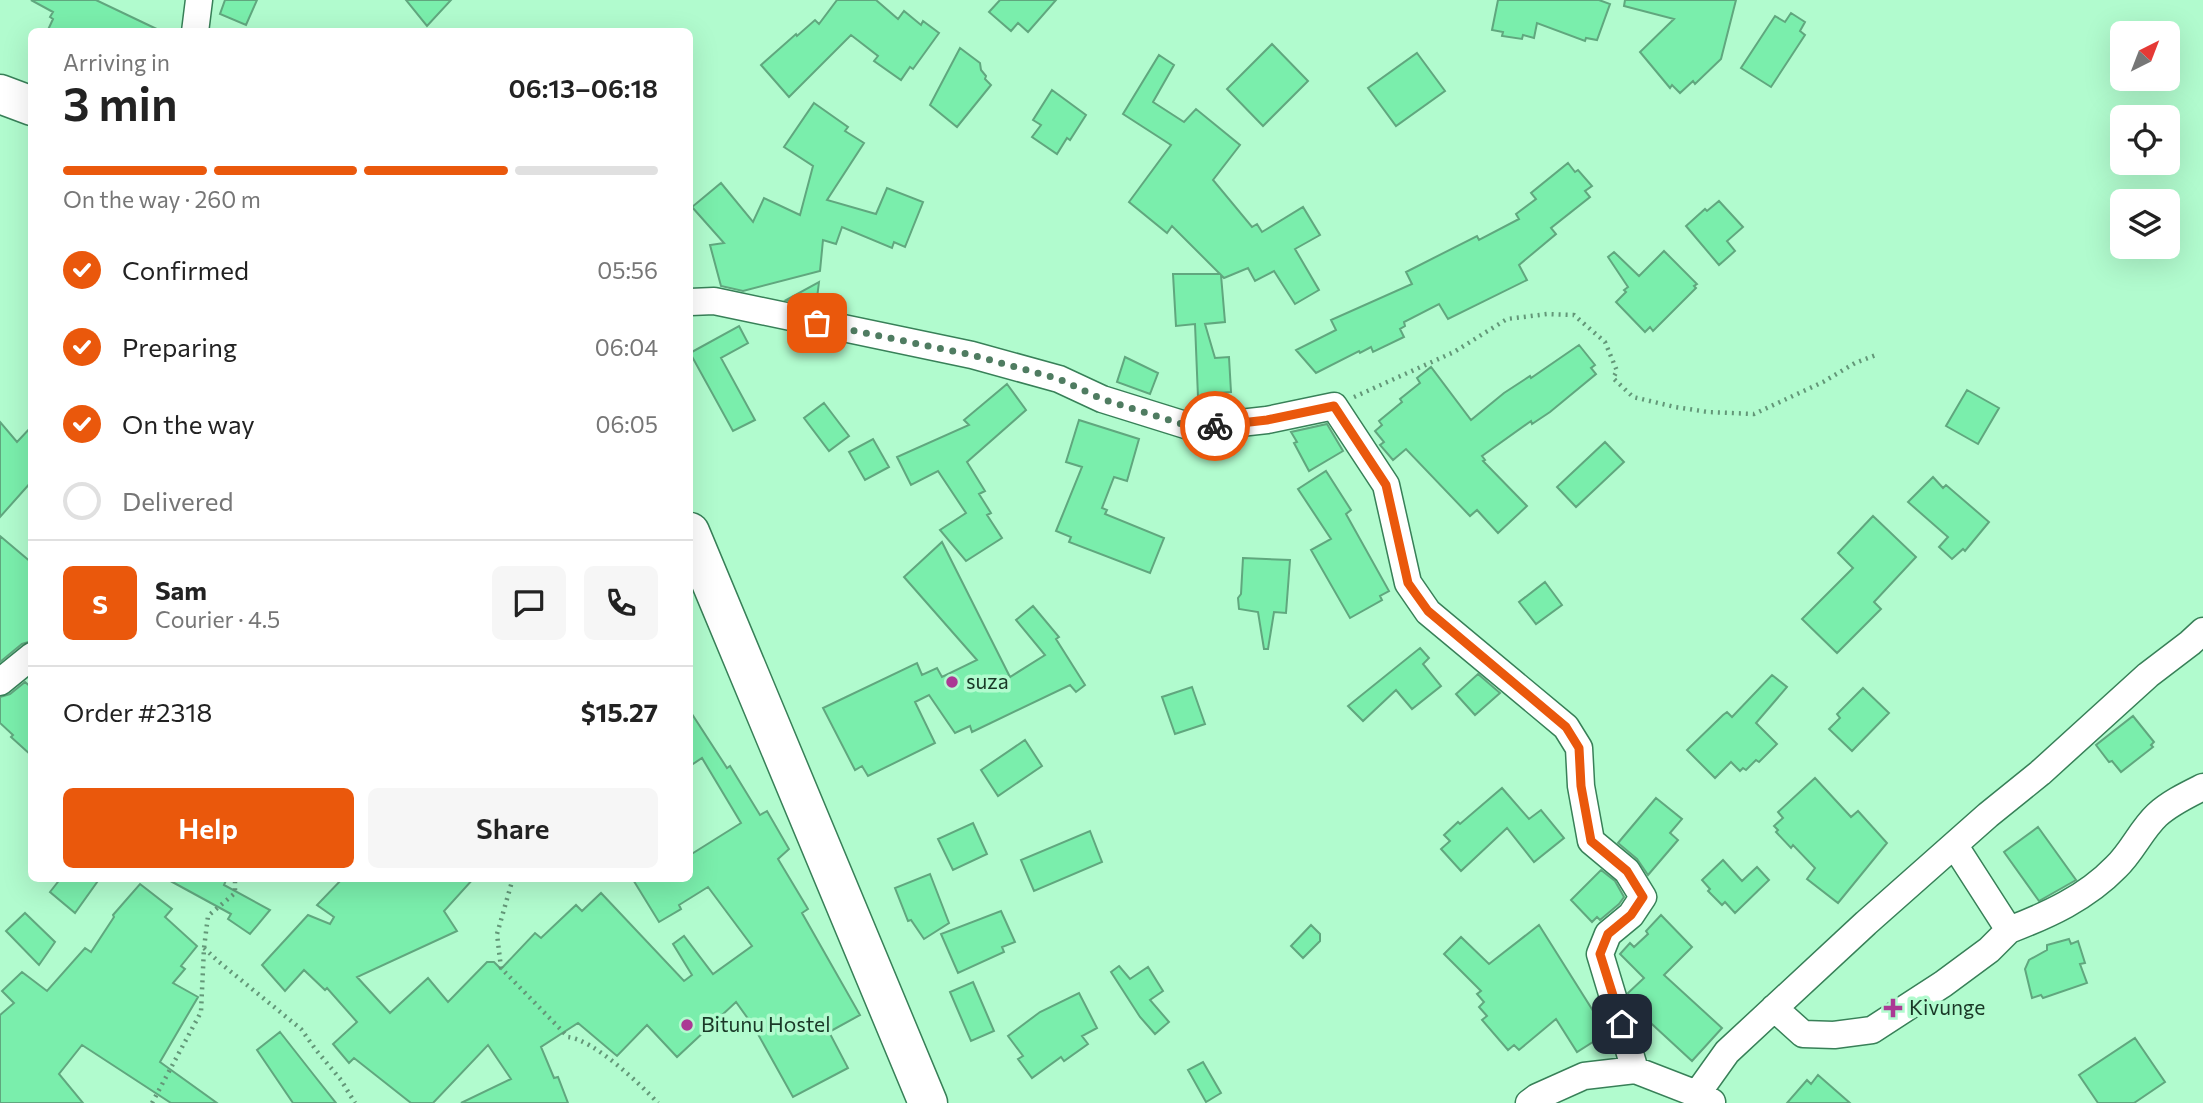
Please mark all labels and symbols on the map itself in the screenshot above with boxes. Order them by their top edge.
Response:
north arrow [2110,21,2180,91]
pin [787,293,847,353]
courier [1180,391,1250,461]
place label: suza [966,668,1009,693]
marker: suza [944,674,960,690]
pin [1592,994,1652,1054]
place label: Kivunge [1909,994,1985,1019]
marker: Kivunge [1883,998,1903,1018]
place label: Bitunu Hostel [701,1011,831,1036]
marker: Bitunu Hostel [679,1017,695,1033]

